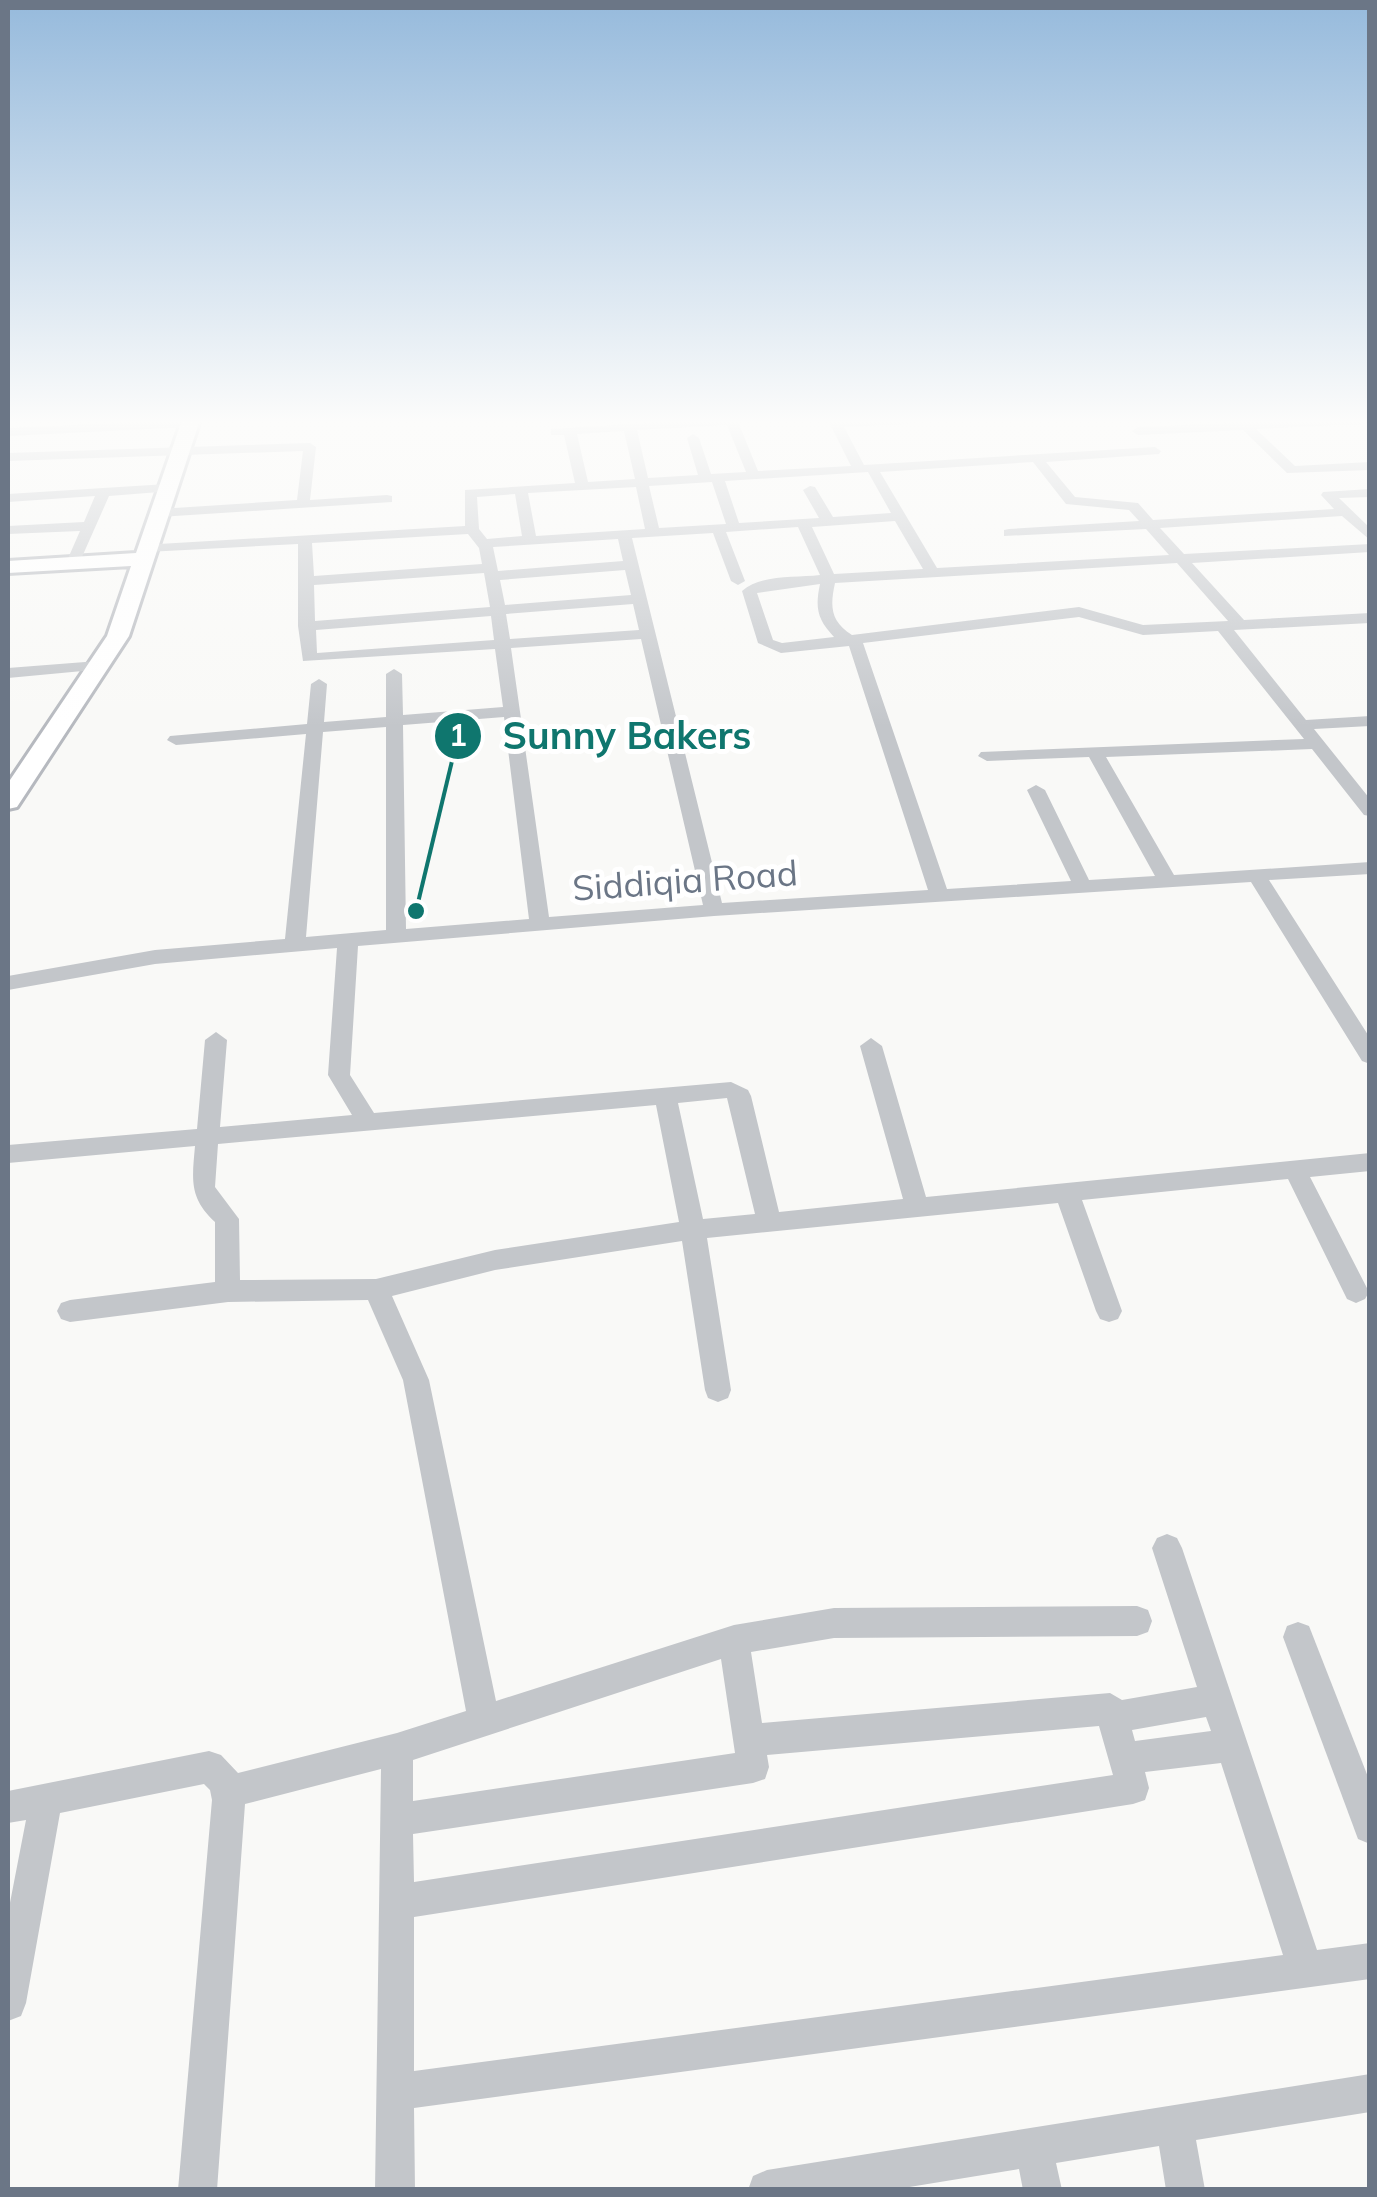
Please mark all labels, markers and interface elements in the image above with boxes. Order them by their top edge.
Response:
callout: Sunny Bakers [433,702,771,770]
text: Sunny Bakers [503,711,751,759]
text: 1 [449,716,467,754]
street label: Siddiqia Road [571,850,799,910]

